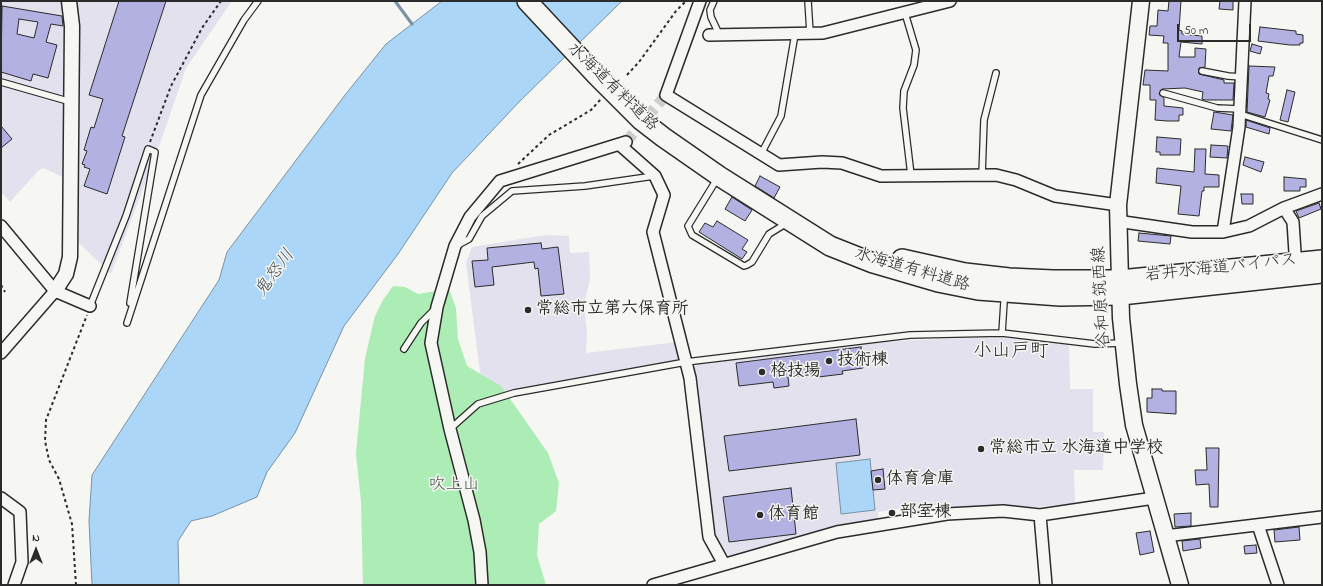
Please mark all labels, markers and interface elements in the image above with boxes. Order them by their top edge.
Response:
scale bar [1179,16,1253,42]
text: 50 m [1184,22,1208,40]
street label: 水海道有料道路 [562,39,662,137]
street label: 水海道有料道路 [852,245,972,297]
water label: 鬼怒川 [251,246,301,302]
street label: 谷和原筑西線 [1090,246,1116,348]
street label: 岩井水海道バイパス [1144,251,1298,287]
place label: 常総市立第六保育所 [536,300,689,320]
marker: 常総市立第六保育所 [523,305,533,315]
district label: 小山戸町 [973,342,1049,364]
place label: 技術棟 [837,351,888,371]
marker: 技術棟 [824,356,834,366]
place label: 格技場 [770,362,821,382]
marker: 格技場 [757,367,767,377]
place label: 常総市立 水海道中学校 [989,439,1163,459]
marker: 常総市立 水海道中学校 [976,444,986,454]
place label: 体育倉庫 [886,470,954,490]
marker: 体育倉庫 [873,475,883,485]
park label: 吹上山 [429,476,479,496]
place label: 部室棟 [900,503,951,523]
place label: 体育館 [768,505,819,525]
marker: 部室棟 [887,508,897,518]
marker: 体育館 [755,510,765,520]
north arrow [16,530,56,570]
text: N [32,530,40,546]

